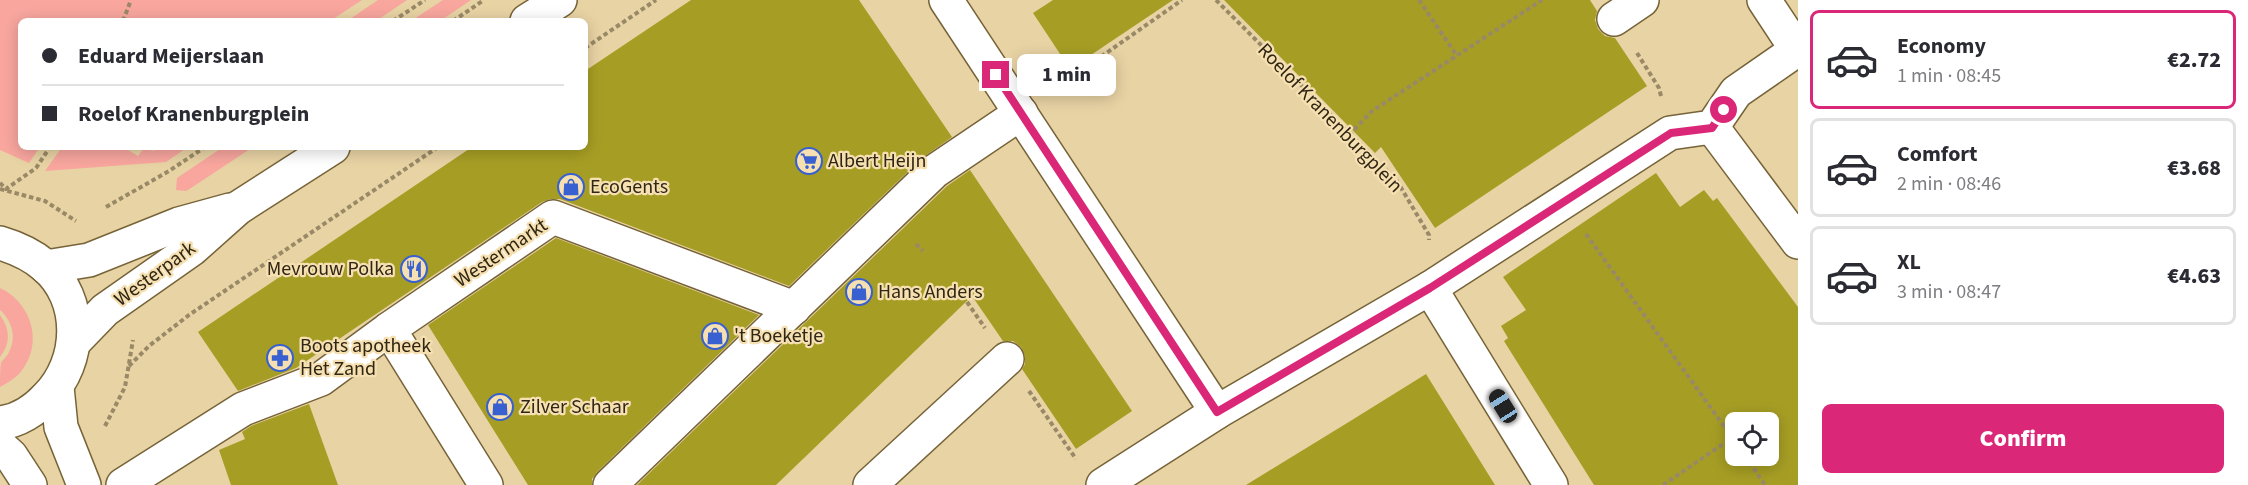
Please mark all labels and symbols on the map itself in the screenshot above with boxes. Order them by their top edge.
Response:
street label: Roelof Kranenburgplein [1251,37,1409,199]
callout: 1 min [1017,54,1116,96]
route end [982,61,1009,88]
route start [1710,96,1737,123]
supermarket icon: Albert Heijn [794,146,824,176]
place label: Albert Heijn [828,147,926,175]
shop icon: EcoGents [556,172,586,202]
place label: EcoGents [590,173,668,201]
street label: Westermarkt [449,211,553,294]
street label: Westerpark [108,235,202,313]
restaurant icon: Mevrouw Polka [399,254,429,284]
place label: Mevrouw Polka [267,255,394,283]
shop icon: Hans Anders [844,277,874,307]
place label: Hans Anders [878,278,983,306]
shop icon: 't Boeketje [700,321,730,351]
place label: 't Boeketje [734,322,823,350]
place label: Boots apotheek Het Zand [300,332,431,383]
pharmacy icon: Boots apotheek Het Zand [265,343,295,373]
car [1486,386,1520,426]
shop icon: Zilver Schaar [485,392,515,422]
place label: Zilver Schaar [520,393,629,421]

